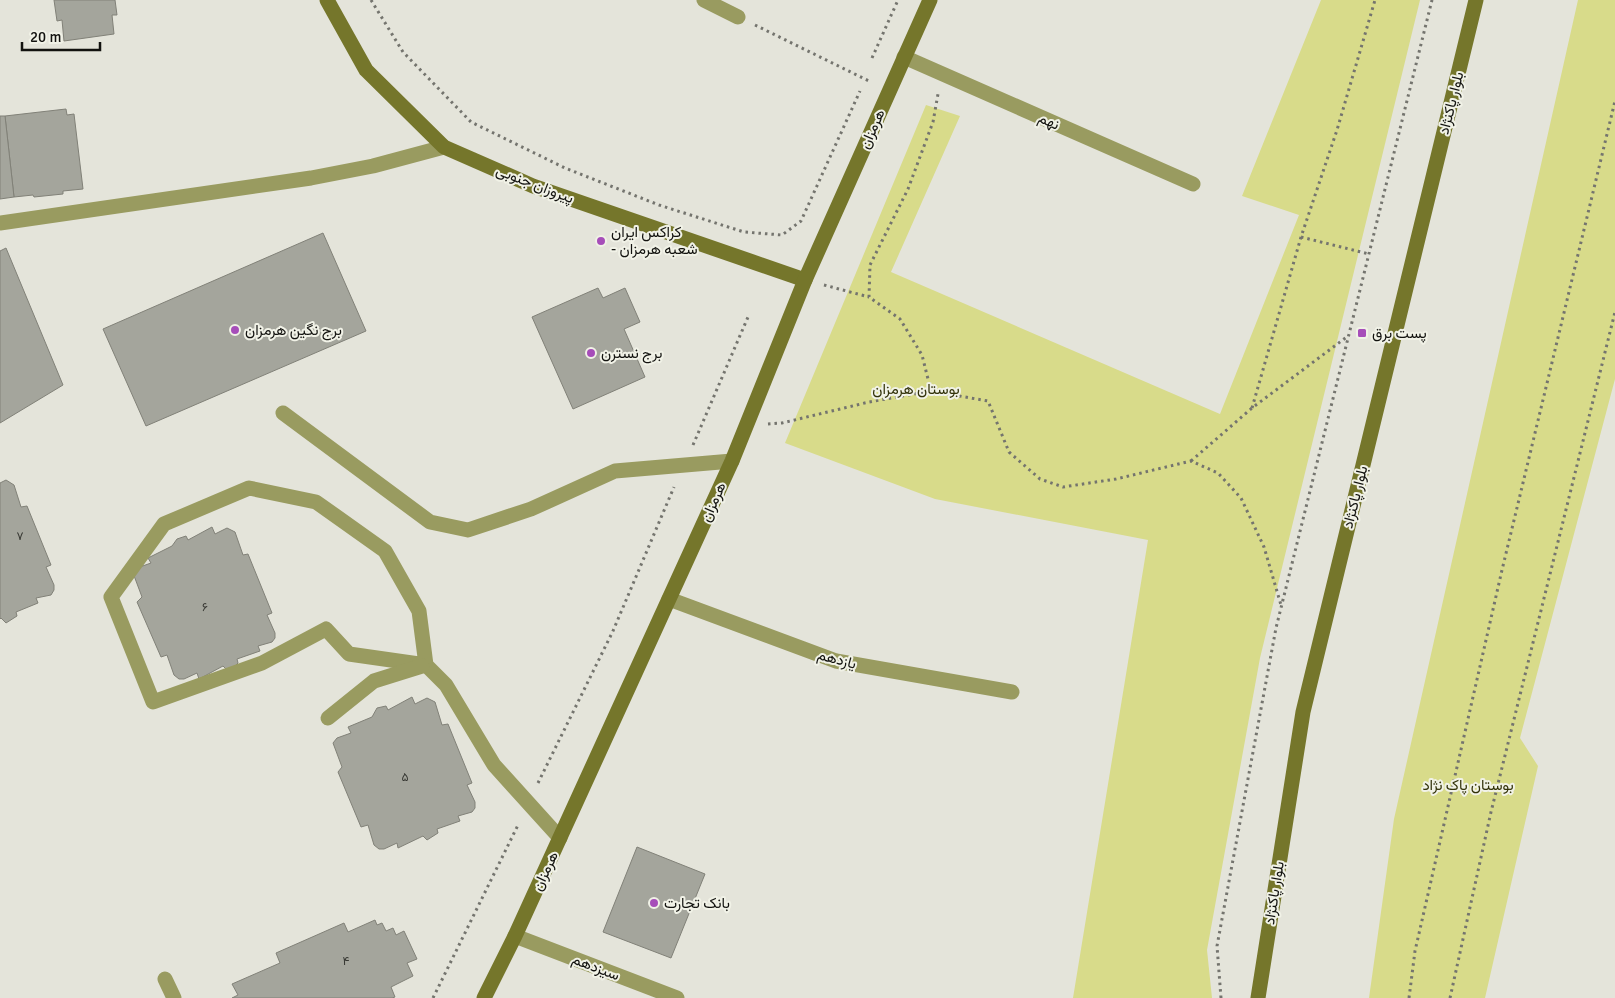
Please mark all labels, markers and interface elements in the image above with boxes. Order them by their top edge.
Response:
scale bar [22,20,100,52]
text: 20 m [30,28,61,46]
street label: بلوار پاکنژاد [1435,70,1468,136]
street label: هرمزان [855,106,889,152]
street label: نهم [1035,108,1062,134]
street label: پیروزان جنوبی [493,161,576,208]
place label: کراکس ایران - شعبه هرمزان [611,223,698,258]
marker: کراکس ایران - شعبه هرمزان [595,235,607,247]
place label: برج نگین هرمزان [245,321,342,341]
marker: برج نگین هرمزان [229,324,241,336]
place label: پست برق [1372,324,1427,343]
marker: پست برق [1356,327,1368,339]
place label: برج نسترن [601,344,662,364]
marker: برج نسترن [585,347,597,359]
park label: بوستان هرمزان [872,380,960,398]
street label: بلوار پاکنژاد [1339,464,1372,530]
street label: هرمزان [696,479,730,525]
house number: ۷ [16,529,24,544]
house number: ۶ [202,600,208,615]
street label: یازدهم [815,645,858,674]
house number: ۵ [401,770,409,785]
park label: بوستان پاک نژاد [1422,776,1514,795]
street label: هرمزان [528,848,562,894]
street label: بلوار پاکنژاد [1260,860,1289,926]
place label: بانک تجارت [664,894,730,912]
marker: بانک تجارت [648,897,660,909]
street label: سیزدهم [569,950,622,985]
house number: ۴ [343,954,350,969]

